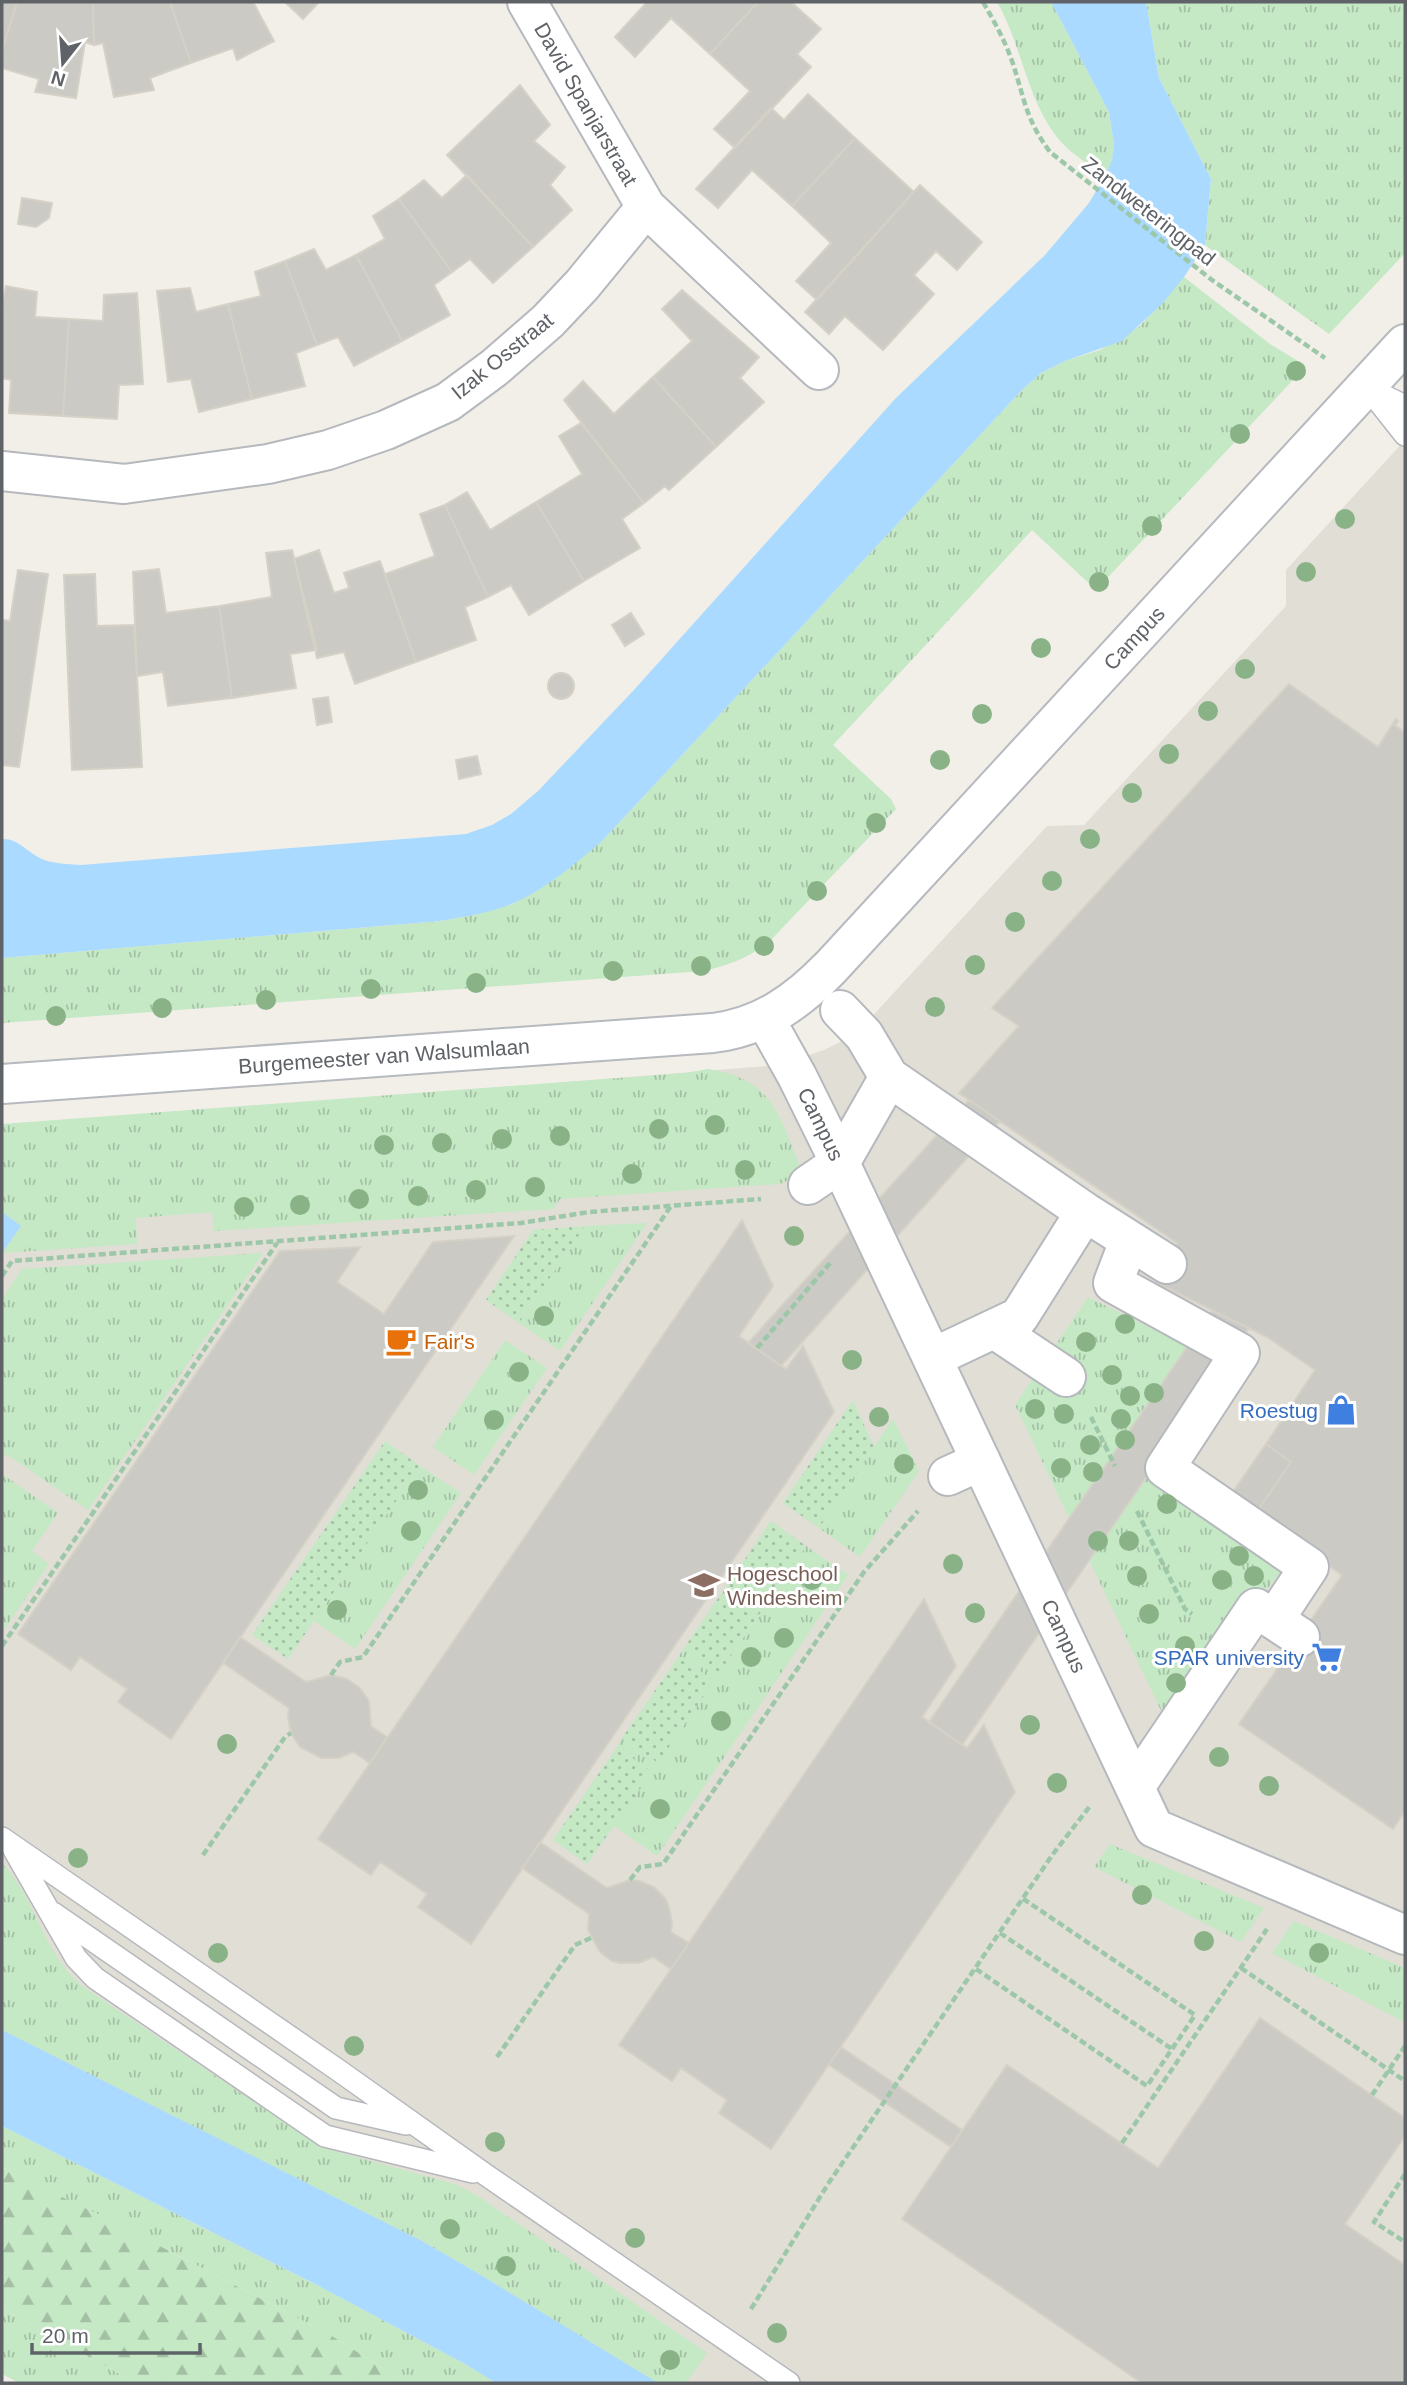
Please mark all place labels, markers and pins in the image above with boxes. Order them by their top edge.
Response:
cafe icon: Fair's [384,1324,418,1358]
place label: Fair's [424,1330,475,1353]
shop icon: Roestug [1324,1393,1358,1427]
place label: Roestug [1240,1399,1318,1422]
place label: Hogeschool Windesheim [727,1562,843,1609]
school or university icon: Hogeschool Windesheim [687,1568,721,1602]
supermarket icon: SPAR university [1310,1640,1344,1674]
place label: SPAR university [1154,1646,1304,1669]

